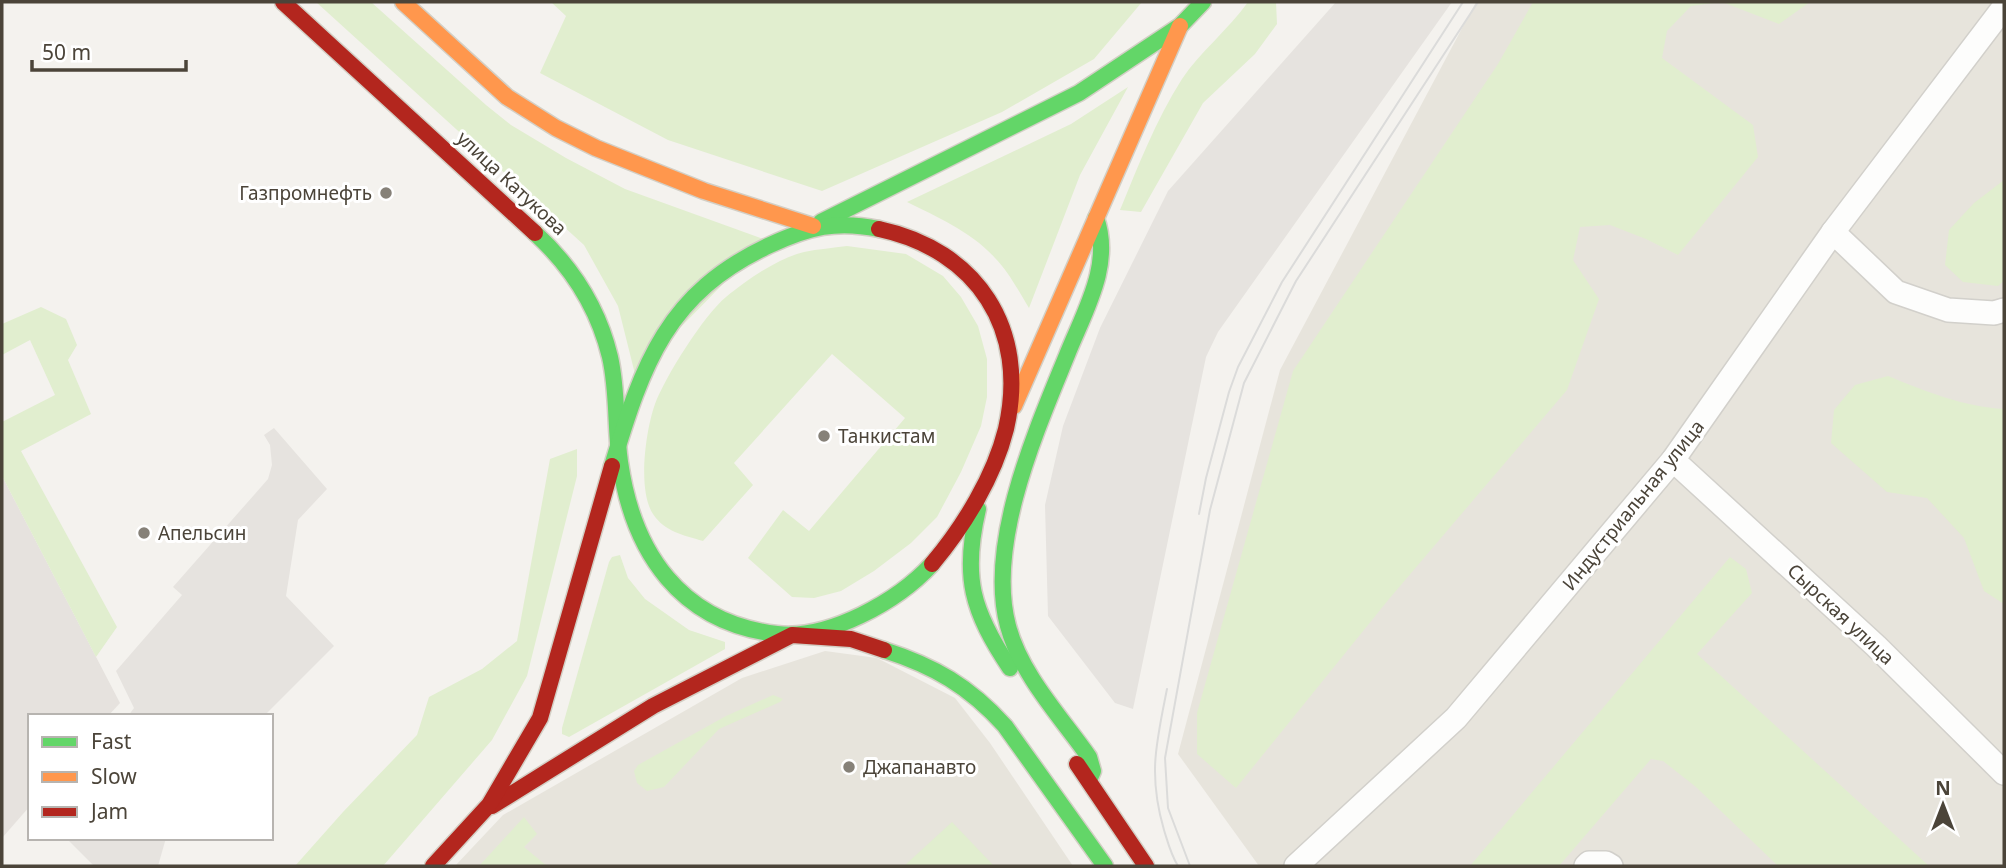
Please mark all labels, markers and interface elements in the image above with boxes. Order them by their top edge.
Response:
scale bar [32,28,186,72]
text: 50 m [42,38,91,66]
street label: улица Катукова [451,125,573,241]
place label: Газпромнефть [239,180,372,206]
marker: Газпромнефть [378,185,394,201]
street label: Индустриальная улица [1556,414,1710,596]
place label: Танкистам [838,423,935,449]
marker: Танкистам [816,428,832,444]
place label: Апельсин [158,520,246,546]
marker: Апельсин [136,525,152,541]
street label: Сырская улица [1782,558,1900,670]
legend [28,714,273,840]
text: Fast [91,727,132,755]
place label: Джапанавто [863,754,976,780]
marker: Джапанавто [841,759,857,775]
text: Slow [91,762,137,790]
north arrow [1908,770,1978,840]
text: N [1935,775,1951,801]
text: Jam [89,797,128,825]

